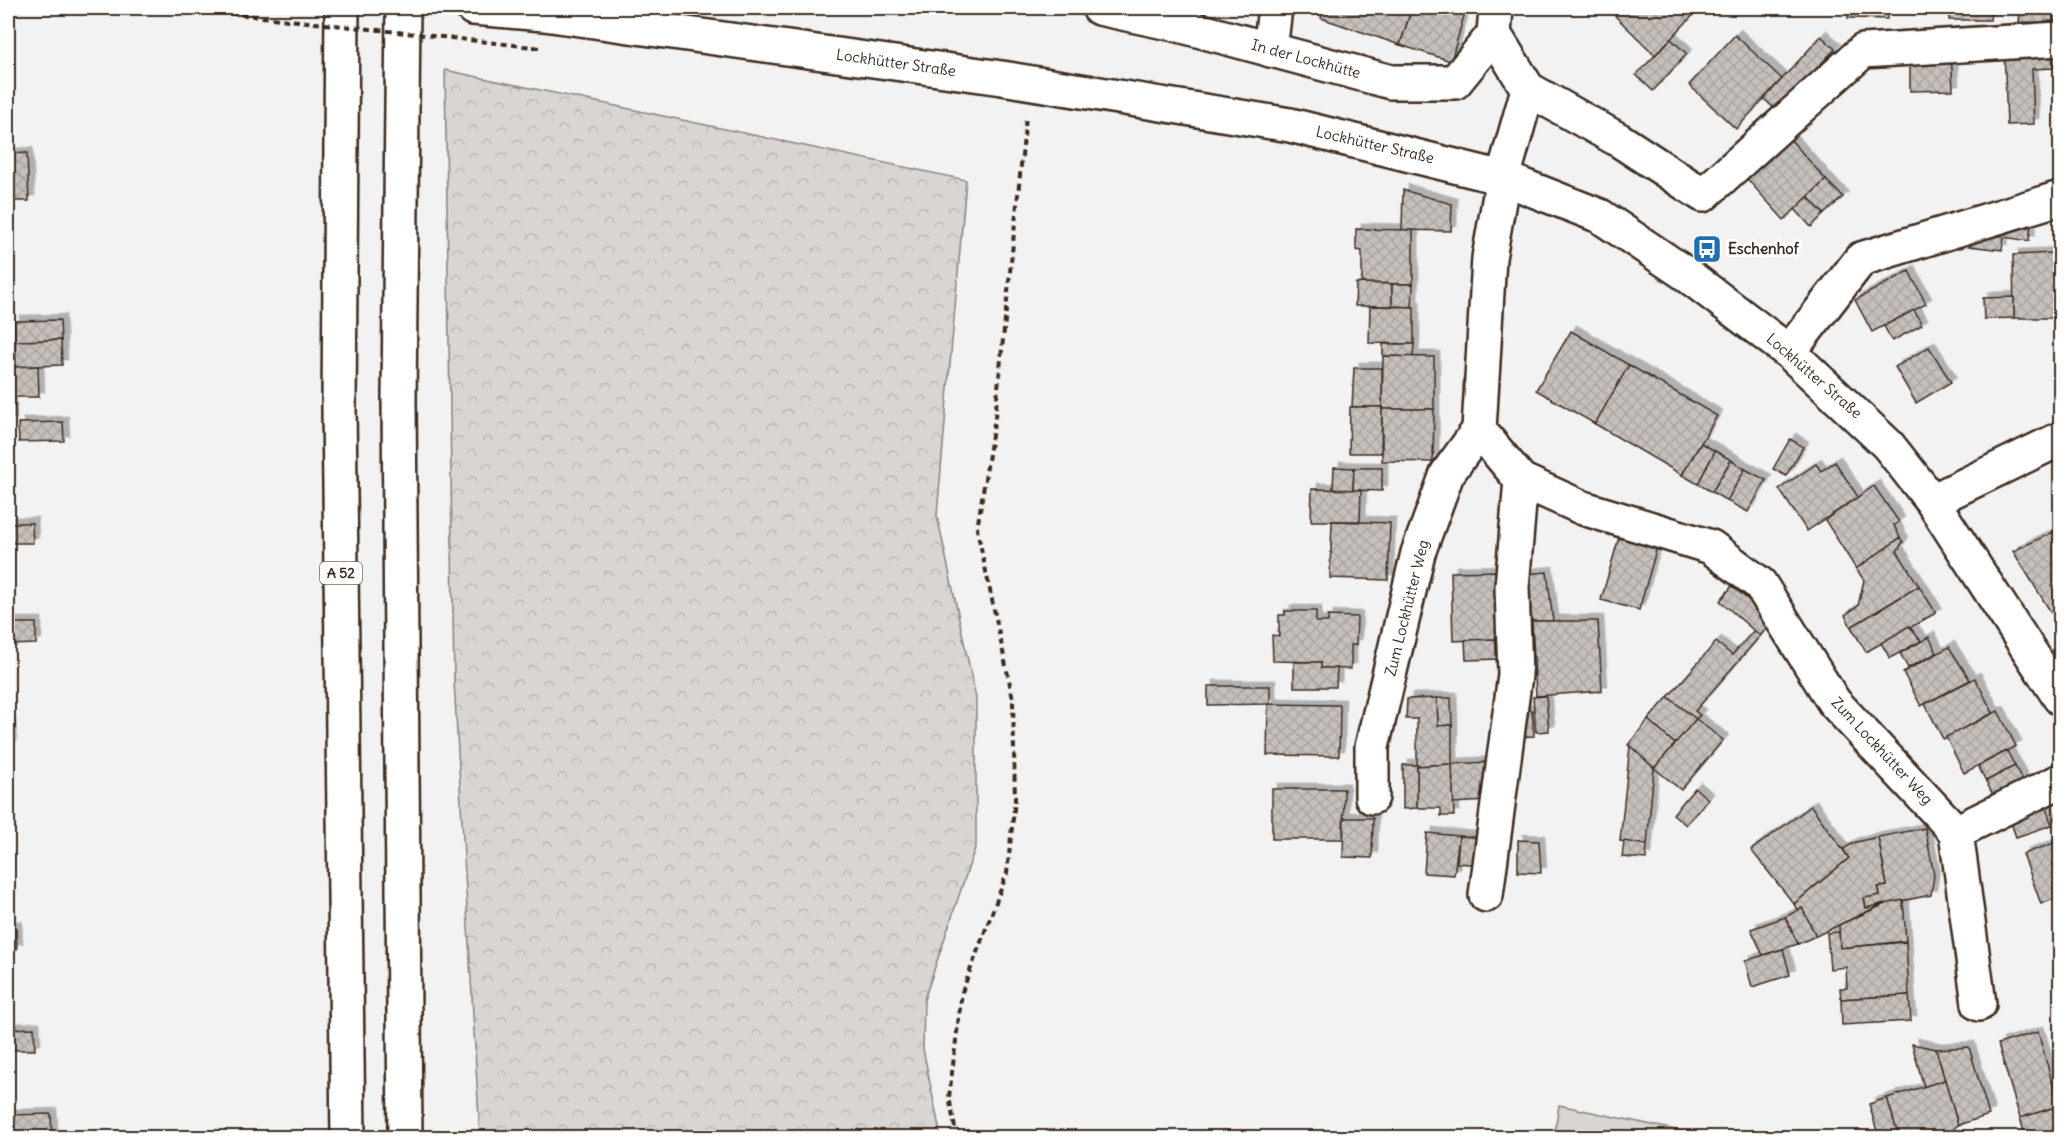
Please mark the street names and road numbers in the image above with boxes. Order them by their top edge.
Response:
street label: In der Lockhütte [1249,35,1363,82]
street label: Lockhütter Straße [835,45,957,80]
street label: Lockhütter Straße [1314,122,1436,167]
street label: Lockhütter Straße [1763,329,1866,422]
street label: Zum Lockhütter Weg [1380,538,1433,678]
road number: A 52 [320,562,362,584]
street label: Zum Lockhütter Weg [1828,693,1937,808]

